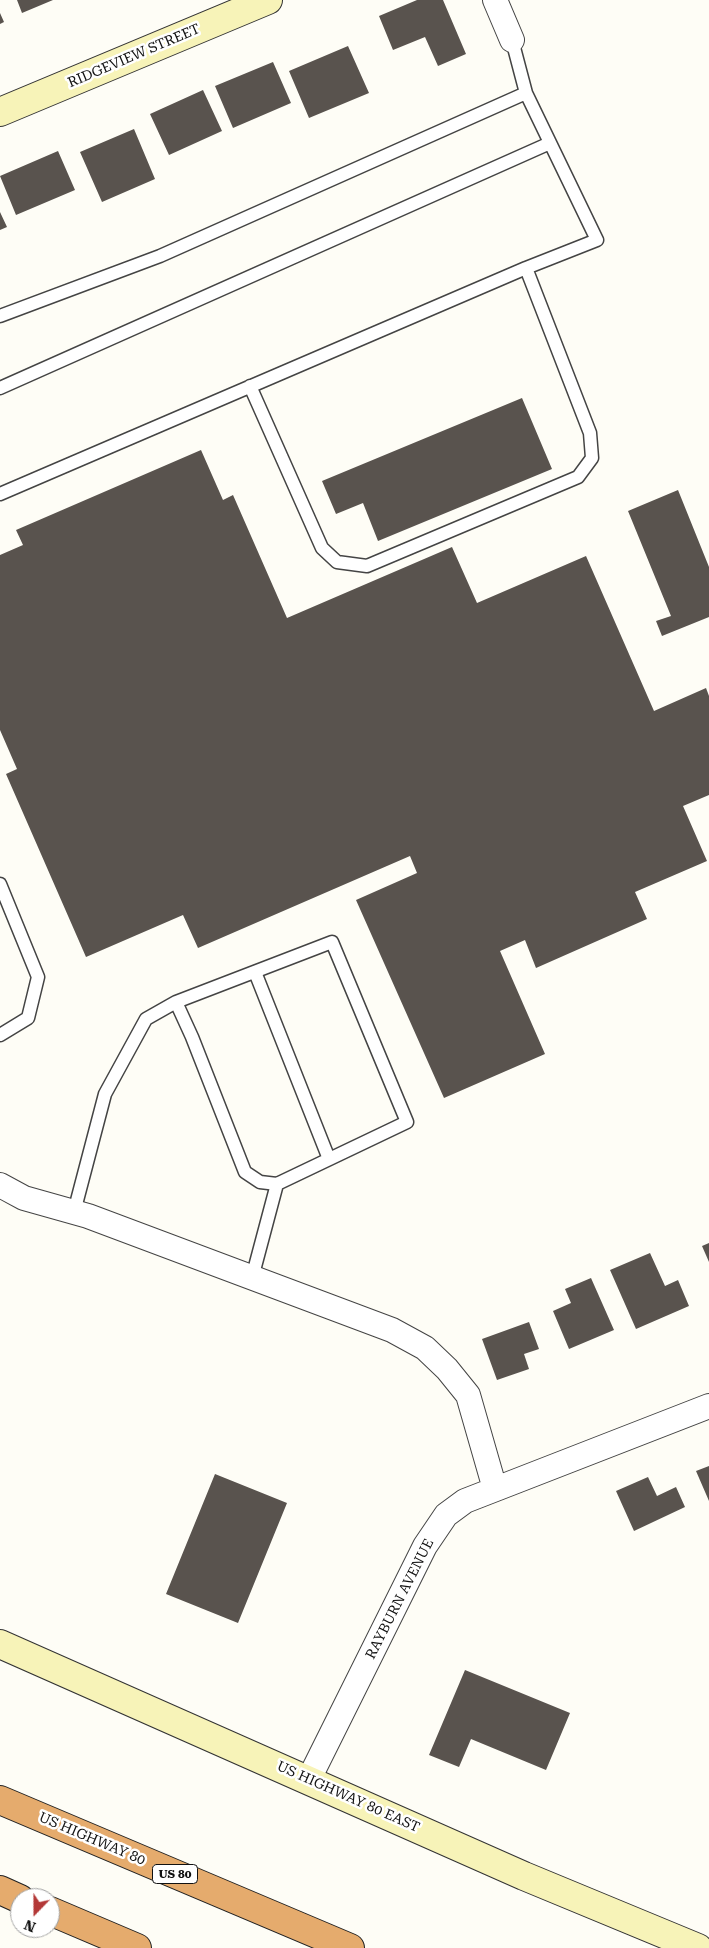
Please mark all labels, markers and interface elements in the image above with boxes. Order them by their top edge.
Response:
street label: RIDGEVIEW STREET [65,21,203,91]
street label: RAYBURN AVENUE [362,1536,438,1662]
street label: US HIGHWAY 80 EAST [274,1758,422,1836]
street label: US HIGHWAY 80 [36,1809,148,1869]
road number: US 80 [152,1865,198,1884]
north arrow [10,1888,60,1938]
text: N [22,1917,38,1935]

